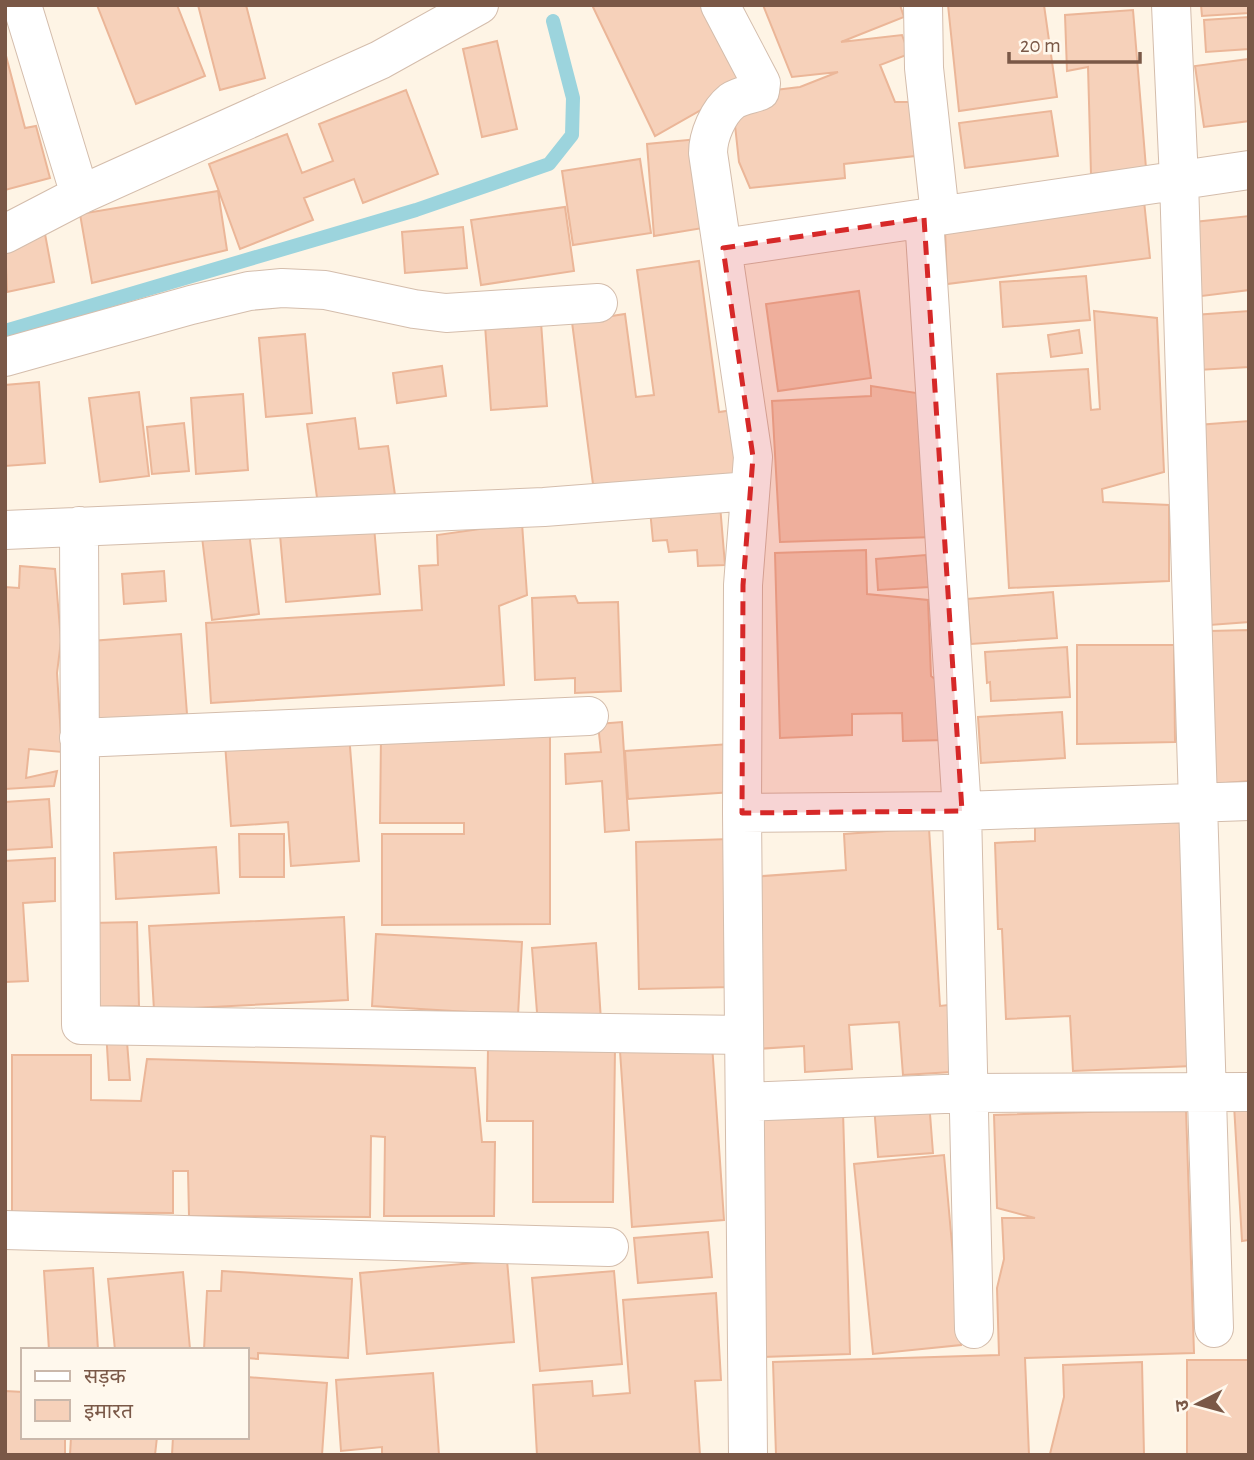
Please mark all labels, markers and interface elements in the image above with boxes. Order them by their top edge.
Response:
scale bar [1009,21,1140,65]
text: 20 m [1020,35,1061,56]
legend [21,1348,248,1439]
text: सड़क [84,1366,126,1387]
north arrow [1163,1369,1233,1439]
text: उ [1172,1398,1193,1412]
text: इमारत [84,1401,134,1422]

